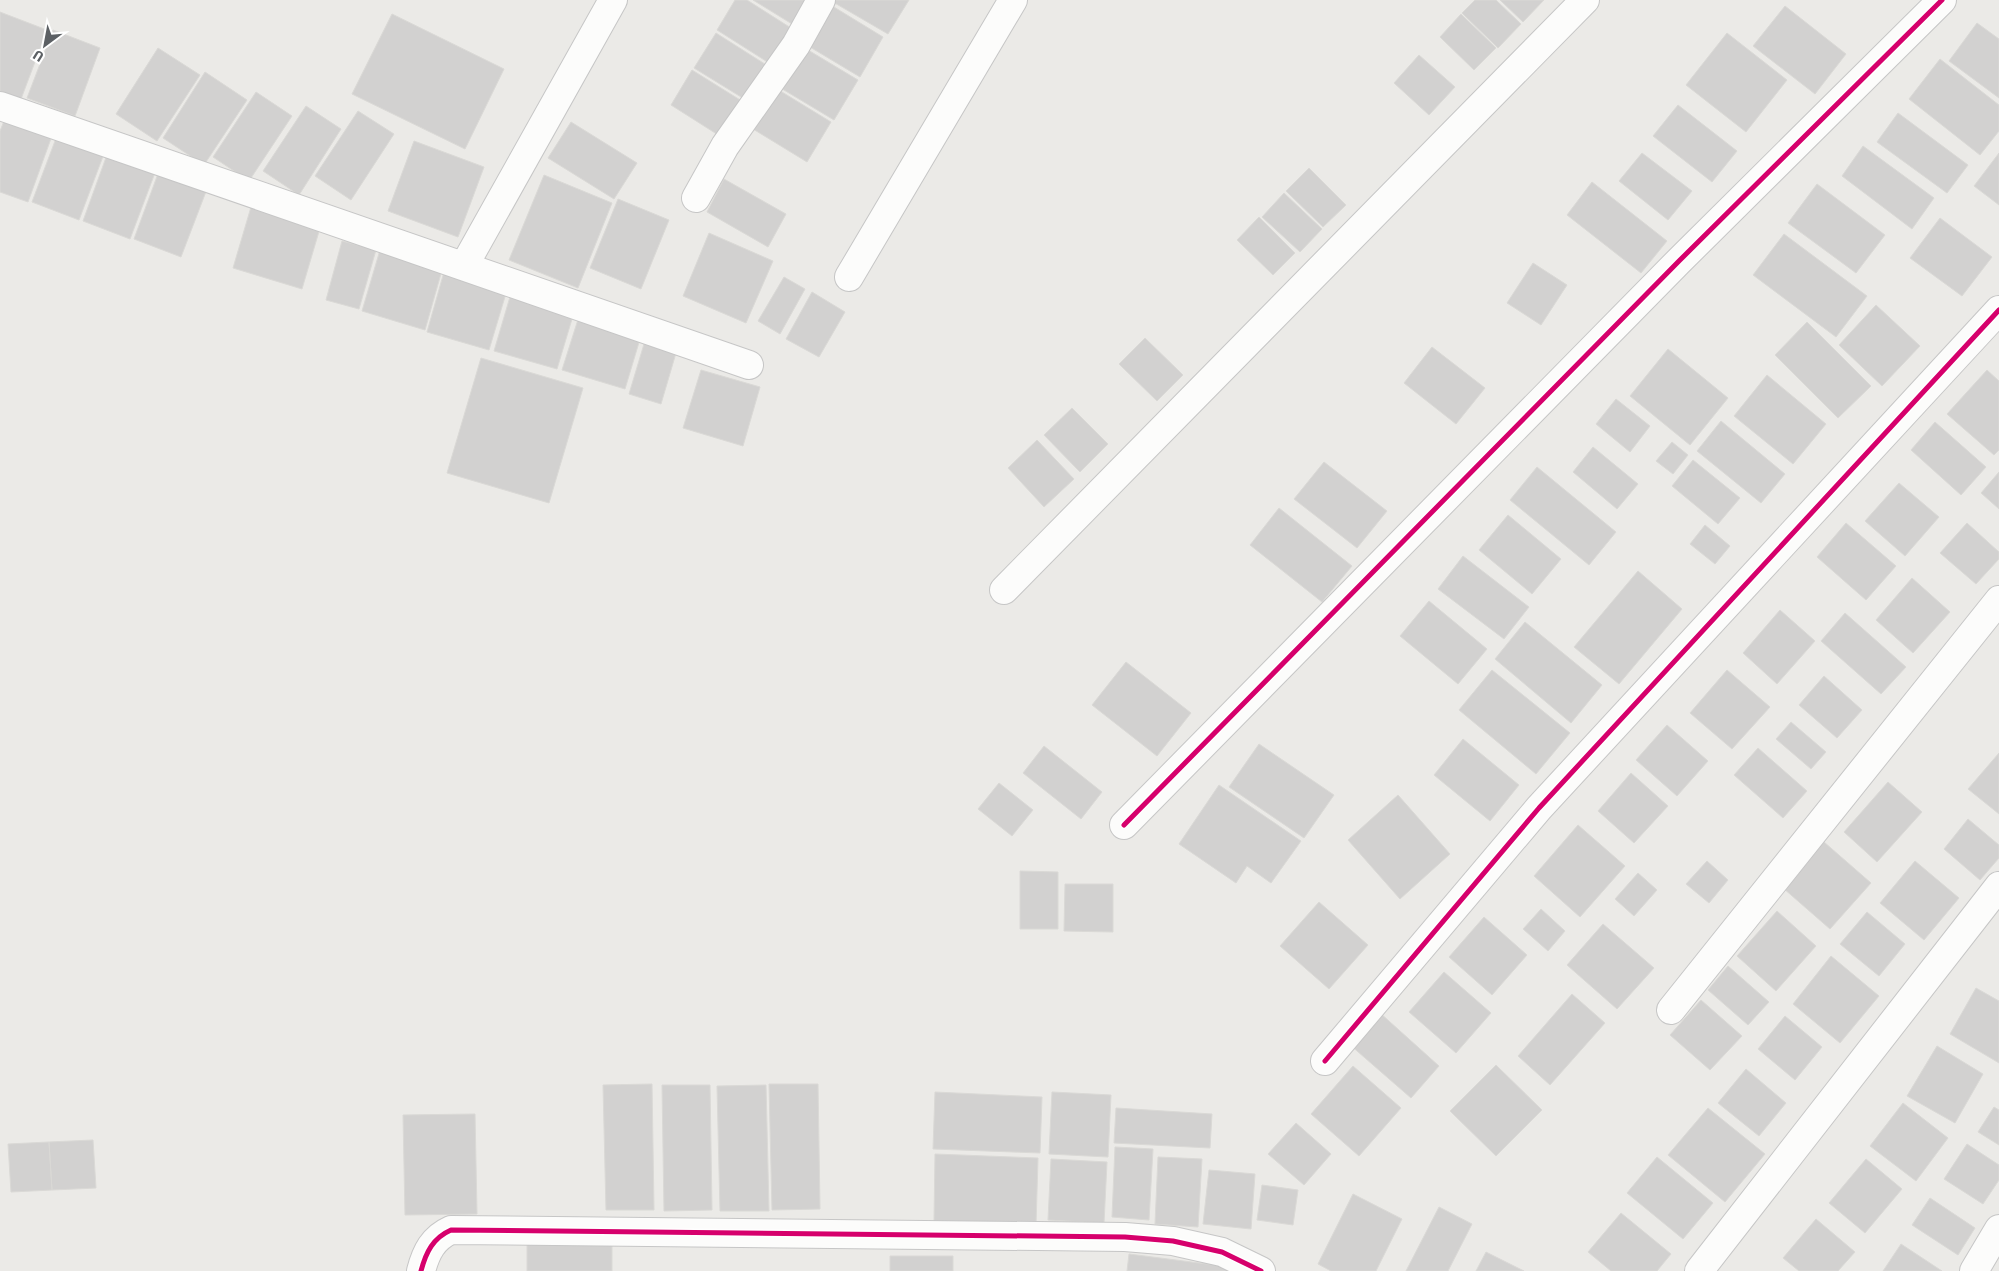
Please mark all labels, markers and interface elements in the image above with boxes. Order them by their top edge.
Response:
north arrow [20,20,70,70]
text: U [30,46,47,65]

